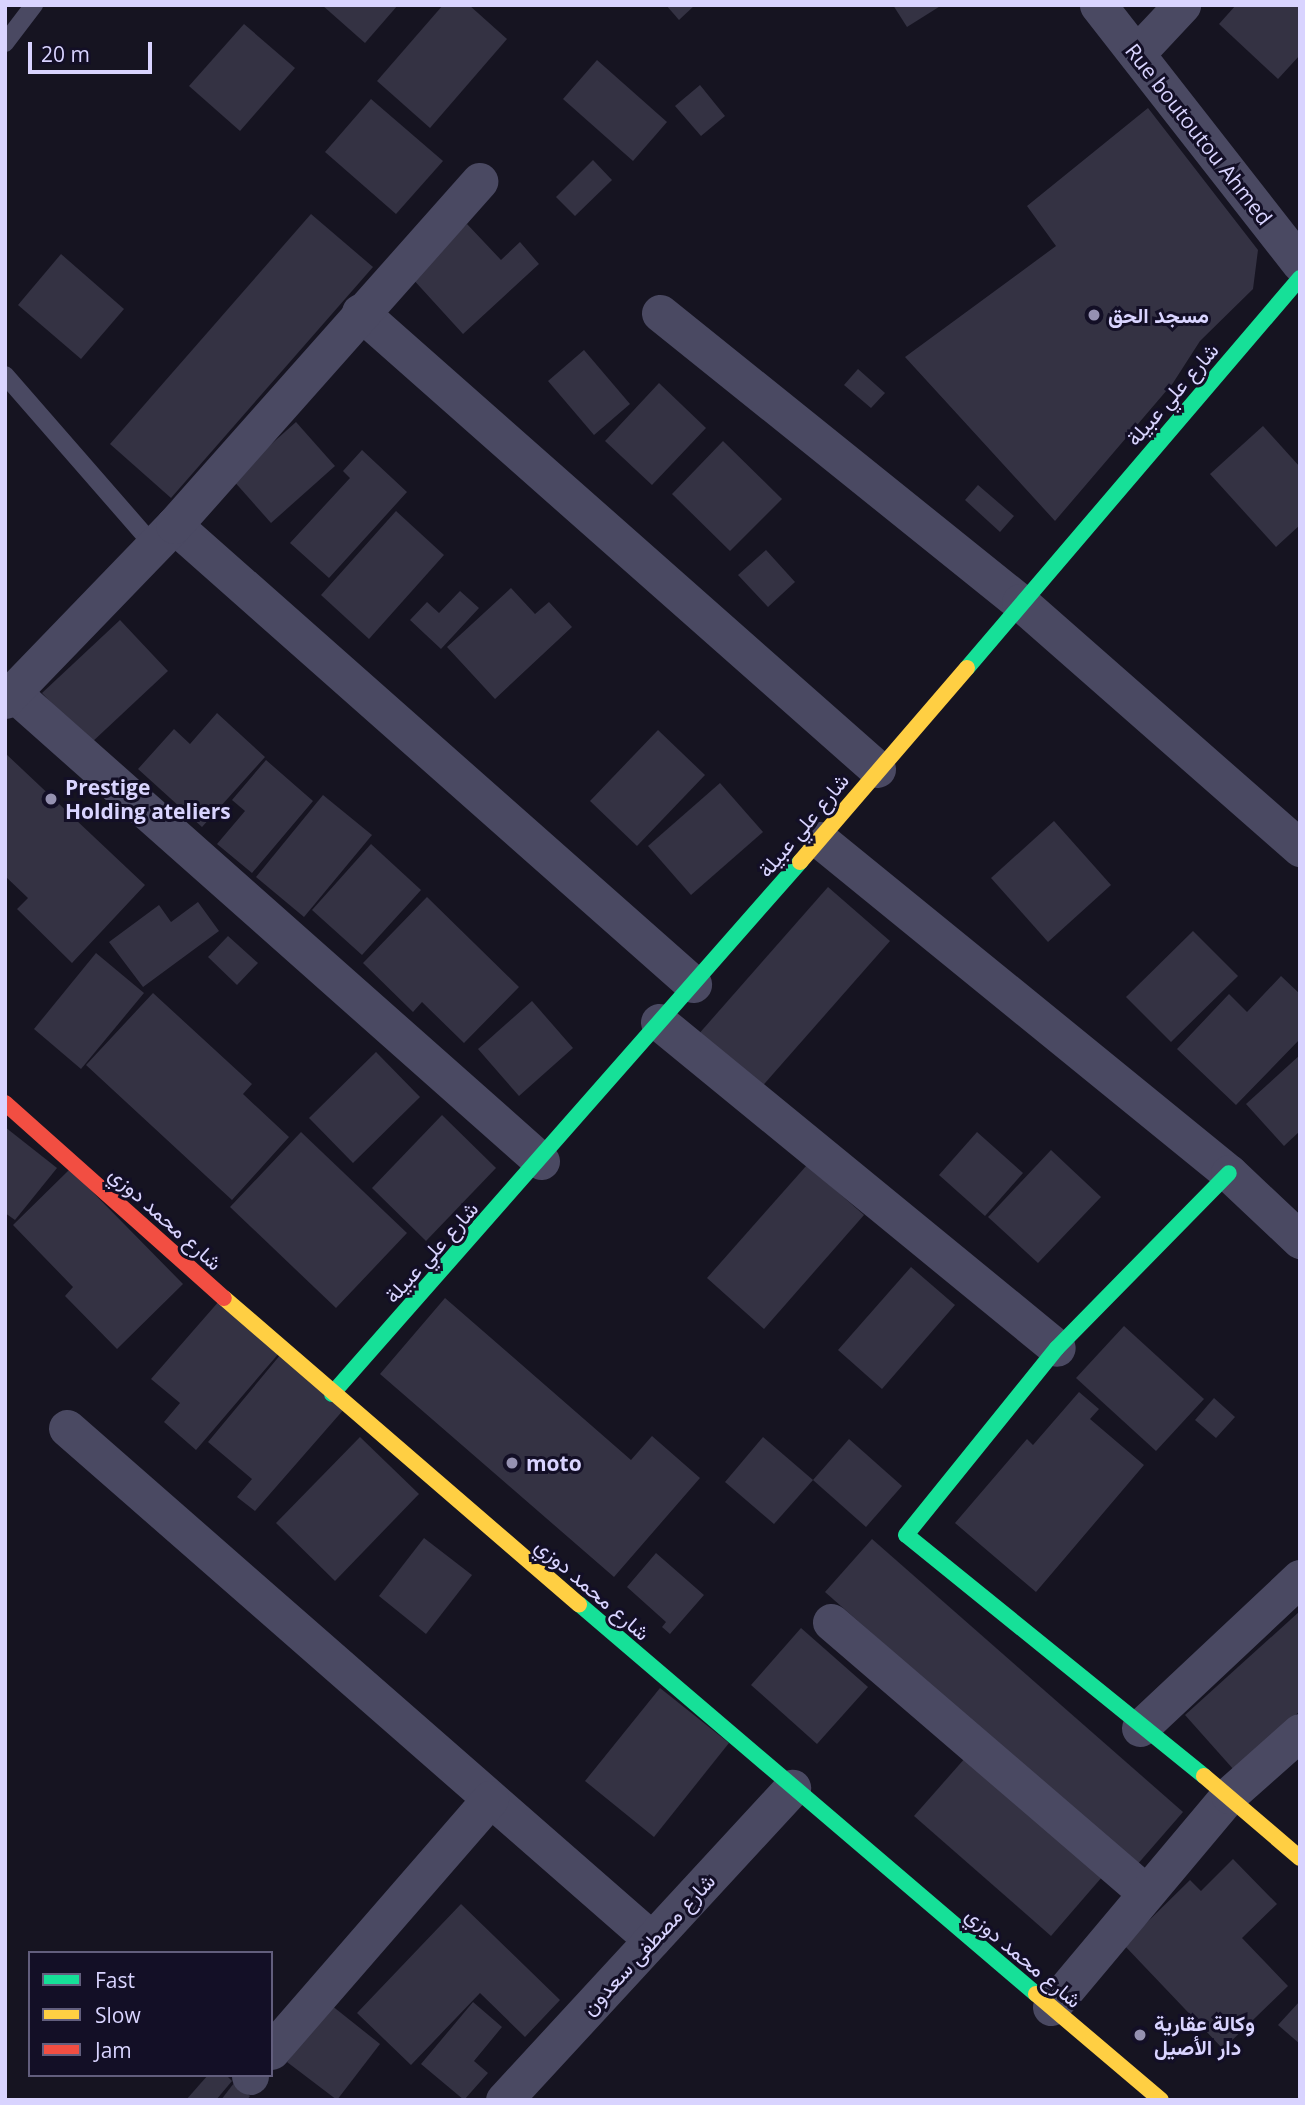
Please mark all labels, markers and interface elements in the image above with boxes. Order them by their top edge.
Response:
scale bar [32,28,156,72]
street label: Rue boutoutou Ahmed [1120,38,1278,230]
text: 20 m [41,40,90,68]
place label: مسجد الحق [1108,302,1209,328]
marker: مسجد الحق [1086,307,1102,323]
street label: شارع علي عبيلة [1121,338,1223,450]
street label: شارع علي عبيلة [752,768,854,882]
place label: Prestige Holding ateliers [65,774,231,824]
marker: Prestige Holding ateliers [43,791,59,807]
street label: شارع محمد دوزي [104,1161,228,1275]
street label: شارع علي عبيلة [379,1196,483,1308]
place label: moto [526,1450,582,1476]
marker: moto [504,1455,520,1471]
street label: شارع محمد دوزي [531,1533,655,1645]
street label: شارع مصطفى سعدون [576,1868,720,2020]
street label: شارع محمد دوزي [961,1901,1087,2013]
legend [28,1951,273,2077]
text: Fast [95,1966,135,1994]
text: Slow [95,2001,141,2029]
place label: وكالة عقارية دار الأصيل [1154,2010,1255,2060]
marker: وكالة عقارية دار الأصيل [1132,2027,1148,2043]
text: Jam [95,2036,132,2064]

